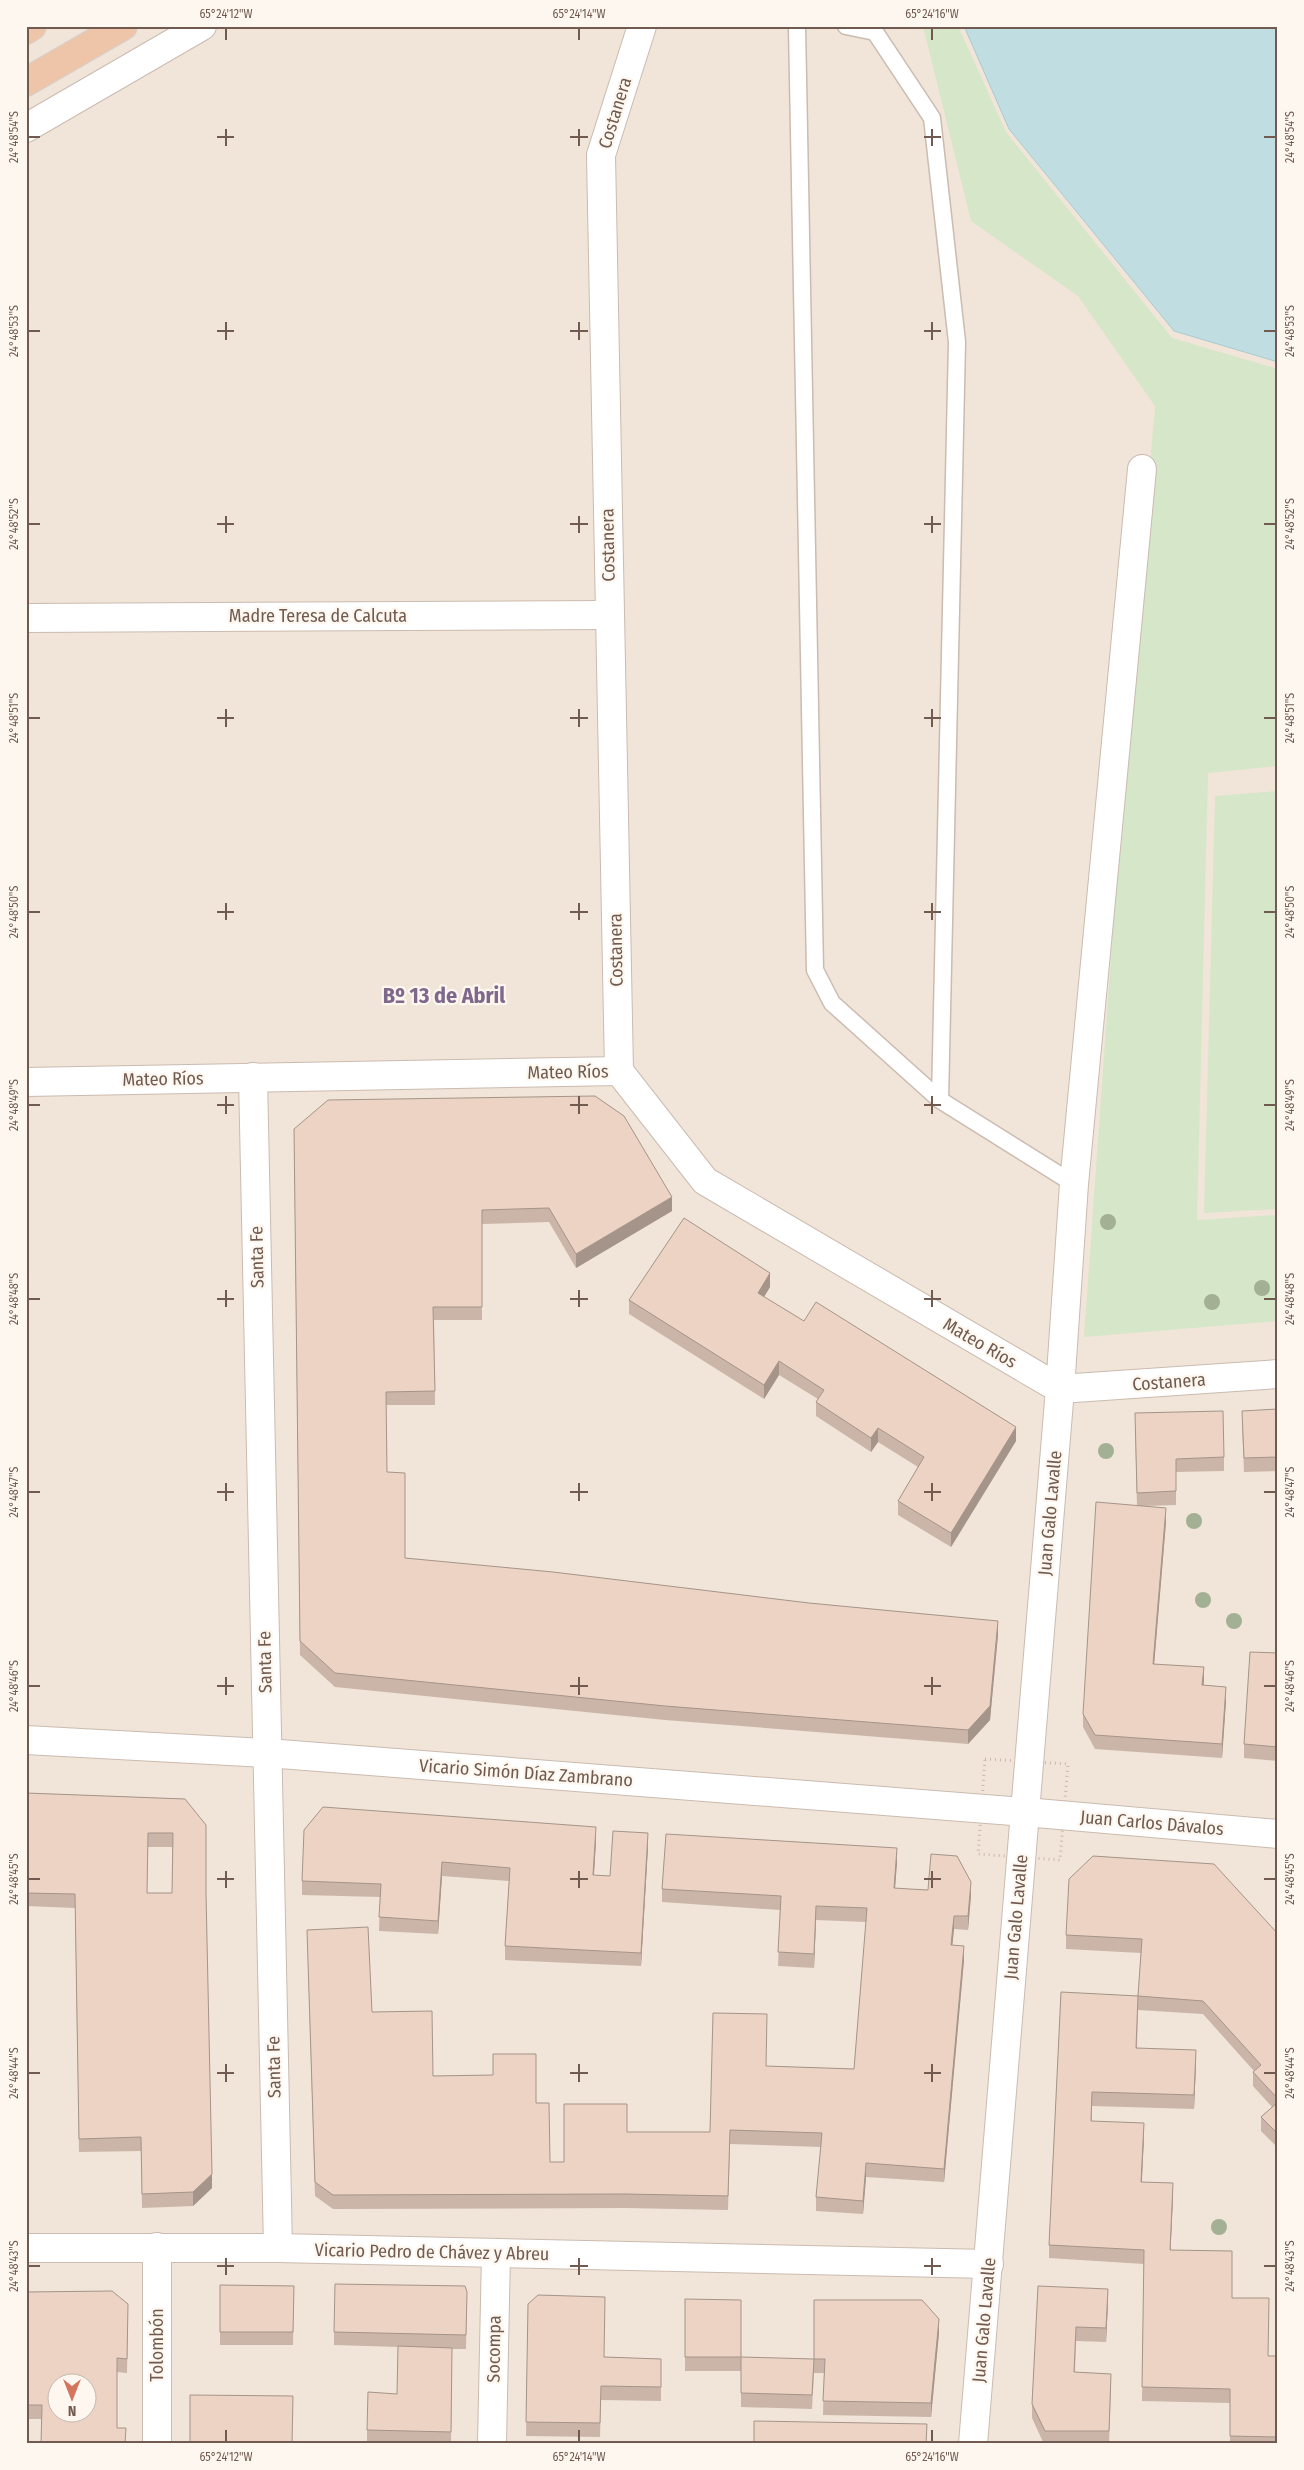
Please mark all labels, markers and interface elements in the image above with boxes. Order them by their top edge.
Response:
text: 65°24'12"W [199,7,253,21]
text: 65°24'14"W [552,7,606,21]
text: 65°24'16"W [905,7,959,21]
street label: Costanera [594,75,636,151]
text: 24°48'54"S [7,111,21,163]
text: 24°48'54"S [1283,111,1297,163]
text: 24°48'53"S [7,305,21,357]
text: 24°48'53"S [1283,305,1297,357]
text: 24°48'52"S [7,498,21,550]
text: 24°48'52"S [1283,498,1297,550]
street label: Costanera [596,508,620,582]
street label: Madre Teresa de Calcuta [229,605,407,627]
text: 24°48'51"S [7,693,21,743]
text: 24°48'51"S [1283,693,1297,743]
text: 24°48'50"S [7,886,21,938]
text: 24°48'50"S [1283,886,1297,938]
street label: Costanera [604,913,628,987]
district label: Bº 13 de Abril [383,982,506,1009]
street label: Mateo Ríos [527,1060,609,1084]
street label: Mateo Ríos [122,1067,204,1091]
text: 24°48'49"S [7,1079,21,1131]
text: 24°48'49"S [1283,1079,1297,1131]
street label: Santa Fe [245,1226,269,1288]
text: 24°48'48"S [7,1273,21,1325]
text: 24°48'48"S [1283,1273,1297,1325]
street label: Mateo Ríos [939,1313,1021,1373]
street label: Costanera [1132,1368,1207,1396]
street label: Juan Galo Lavalle [1034,1450,1066,1576]
text: 24°48'47"S [7,1466,21,1518]
text: 24°48'47"S [1283,1466,1297,1518]
street label: Santa Fe [253,1631,277,1693]
text: 24°48'46"S [7,1660,21,1712]
text: 24°48'46"S [1283,1660,1297,1712]
street label: Vicario Simón Díaz Zambrano [418,1755,634,1791]
street label: Juan Carlos Dávalos [1079,1806,1225,1840]
text: 24°48'45"S [7,1853,21,1905]
text: 24°48'45"S [1283,1853,1297,1905]
street label: Juan Galo Lavalle [1000,1854,1032,1980]
street label: Santa Fe [262,2036,286,2098]
text: 24°48'44"S [7,2047,21,2099]
text: 24°48'44"S [1283,2047,1297,2099]
street label: Vicario Pedro de Chávez y Abreu [314,2239,550,2265]
text: 24°48'43"S [7,2240,21,2292]
text: 24°48'43"S [1283,2240,1297,2292]
street label: Juan Galo Lavalle [968,2257,1000,2383]
street label: Tolombón [146,2308,168,2382]
street label: Socompa [482,2315,506,2383]
north arrow [48,2372,98,2422]
text: N [68,2402,76,2419]
text: 65°24'12"W [199,2450,253,2464]
text: 65°24'14"W [552,2450,606,2464]
text: 65°24'16"W [905,2450,959,2464]

